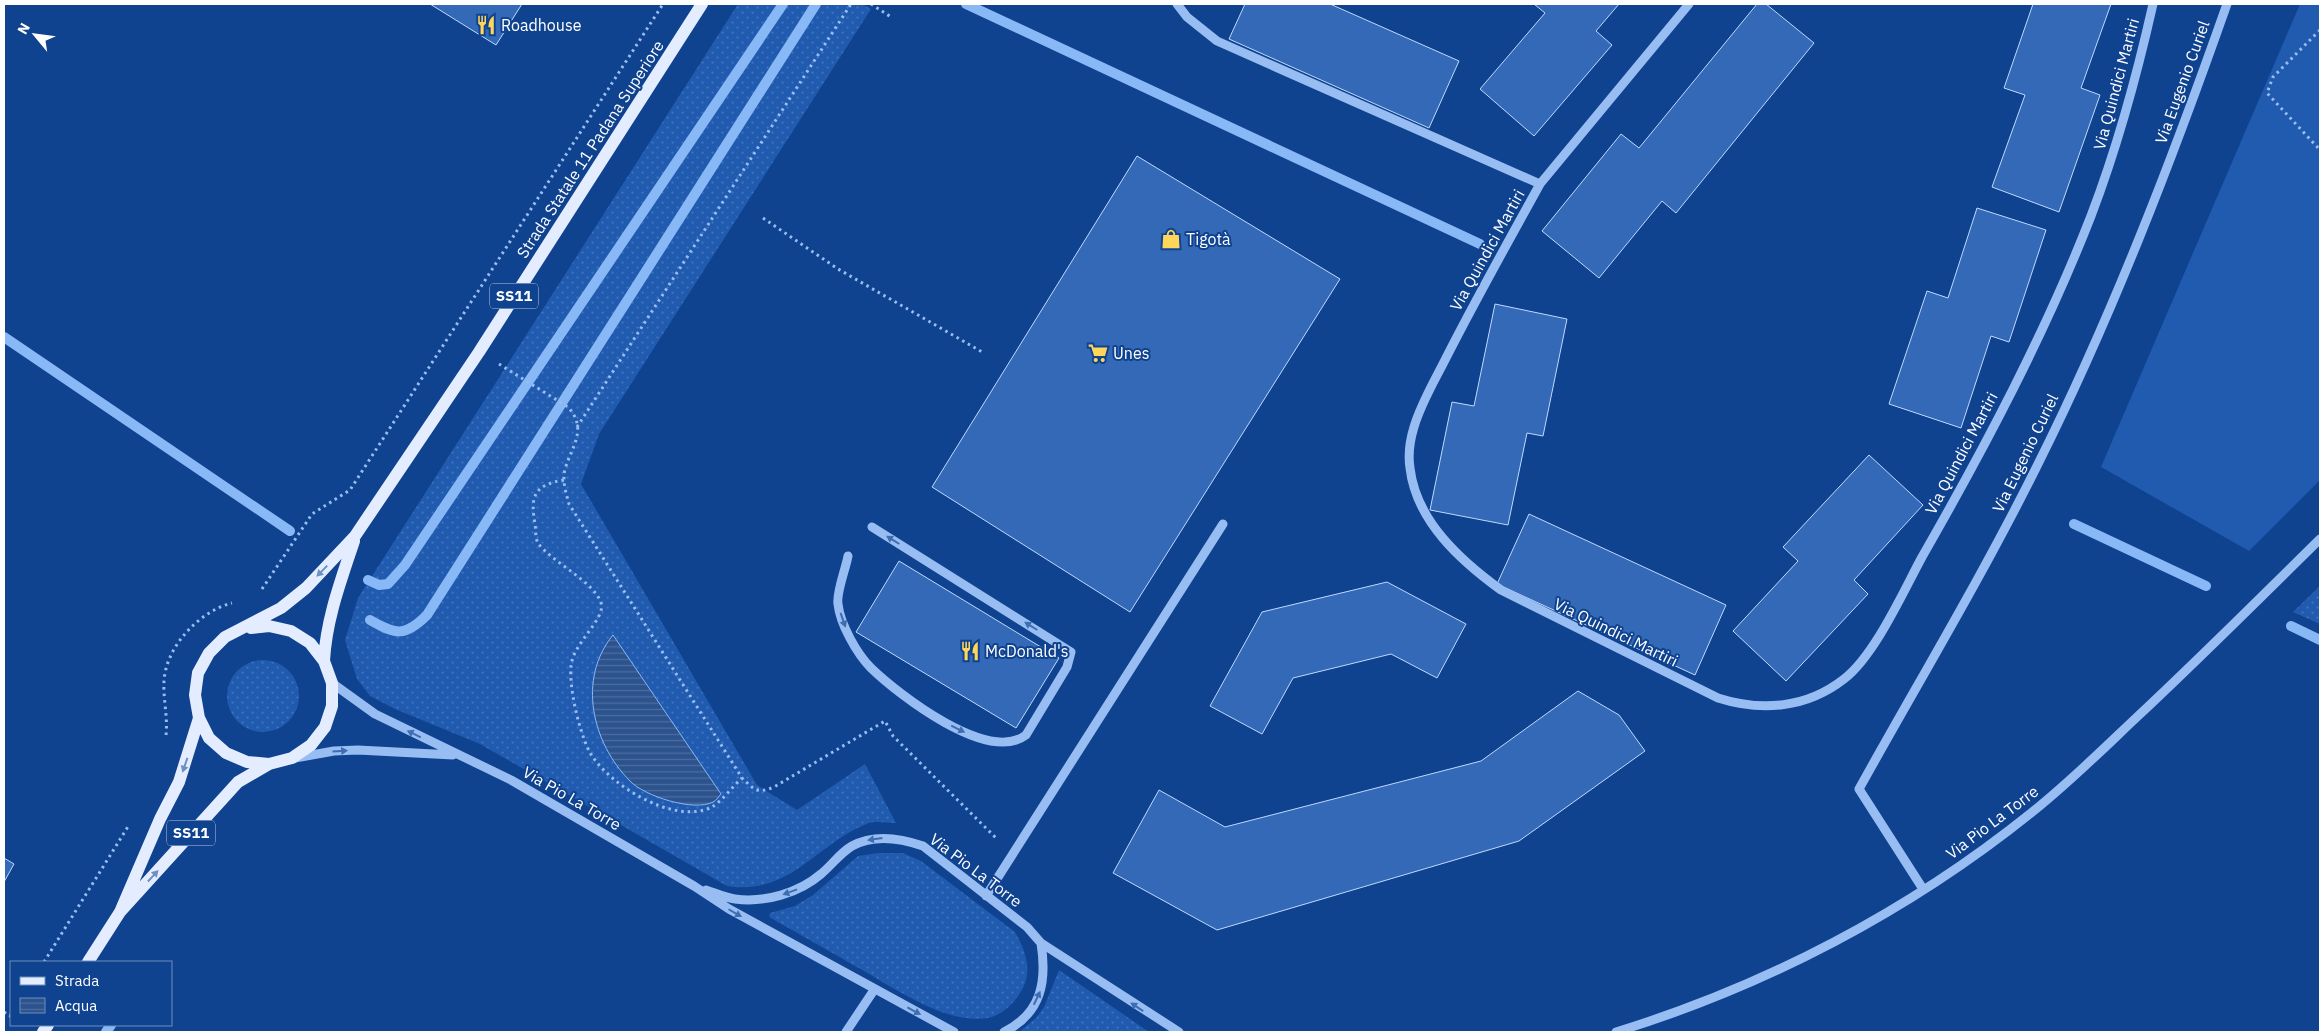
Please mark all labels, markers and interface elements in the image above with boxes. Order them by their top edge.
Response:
north arrow [10,10,60,60]
restaurant icon: Roadhouse [475,14,497,36]
place label: Roadhouse [501,15,582,35]
street label: Via Quindici Martiri [2089,16,2143,152]
street label: Via Eugenio Curiel [2150,18,2214,146]
text: N [13,20,34,37]
street label: Strada Statale 11 Padana Superiore [512,36,668,262]
street label: Via Quindici Martiri [1445,186,1529,314]
shop icon: Tigotà [1160,228,1182,250]
place label: Tigotà [1186,229,1231,249]
road number: SS11 [490,284,538,308]
supermarket icon: Unes [1087,342,1109,364]
place label: Unes [1113,343,1150,363]
street label: Via Quindici Martiri [1920,388,2002,518]
street label: Via Eugenio Curiel [1988,390,2062,516]
one-way arrow [887,535,900,544]
one-way arrow [316,565,328,577]
street label: Via Quindici Martiri [1551,593,1681,671]
one-way arrow [839,613,847,628]
one-way arrow [1024,621,1037,630]
restaurant icon: McDonald's [959,640,981,662]
place label: McDonald's [985,641,1069,661]
one-way arrow [951,725,965,733]
one-way arrow [407,730,422,738]
one-way arrow [332,747,348,755]
one-way arrow [181,757,188,772]
street label: Via Pio La Torre [519,762,625,834]
street label: Via Pio La Torre [1942,781,2042,863]
road number: SS11 [167,820,215,846]
street label: Via Pio La Torre [926,829,1026,911]
one-way arrow [867,836,883,844]
one-way arrow [147,871,159,883]
one-way arrow [782,888,797,896]
one-way arrow [728,908,741,917]
legend [10,961,172,1026]
text: Strada [55,971,99,990]
one-way arrow [1033,991,1041,1005]
text: Acqua [55,996,97,1015]
one-way arrow [1131,1002,1144,1011]
one-way arrow [907,1007,921,1015]

